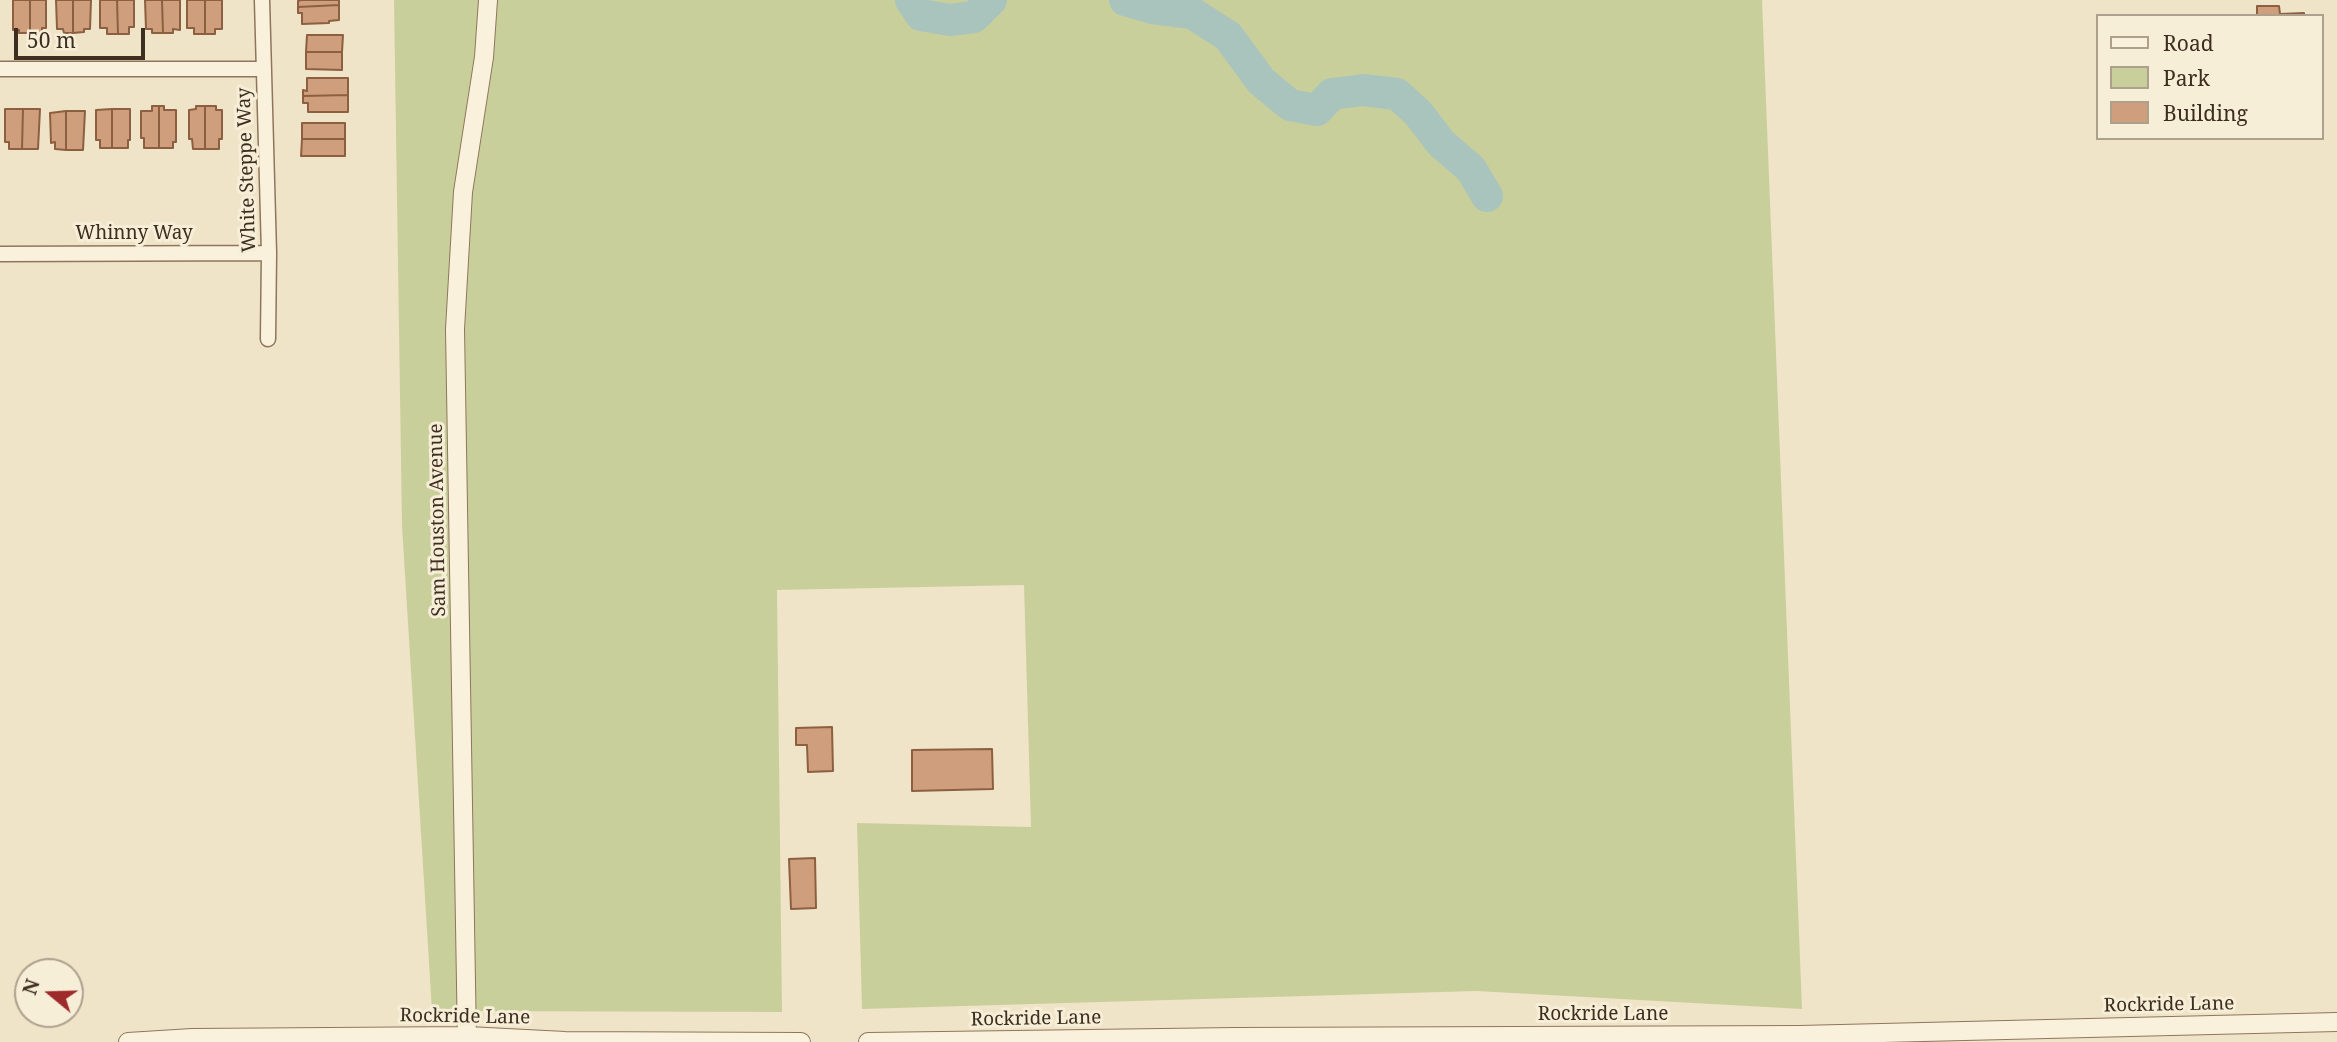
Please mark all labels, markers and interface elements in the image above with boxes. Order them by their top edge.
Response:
scale bar [18,14,149,58]
legend [2096,14,2323,140]
text: 50 m [27,26,76,54]
text: Road [2163,29,2214,57]
text: Park [2163,64,2210,92]
street label: White Steppe Way [233,87,261,253]
text: Building [2163,99,2248,127]
street label: Whinny Way [75,223,193,245]
street label: Sam Houston Avenue [425,423,451,617]
north arrow [14,958,84,1028]
text: N [16,976,46,998]
street label: Rockride Lane [2103,992,2235,1018]
street label: Rockride Lane [399,1004,531,1030]
street label: Rockride Lane [1538,1004,1668,1026]
street label: Rockride Lane [970,1006,1102,1032]

